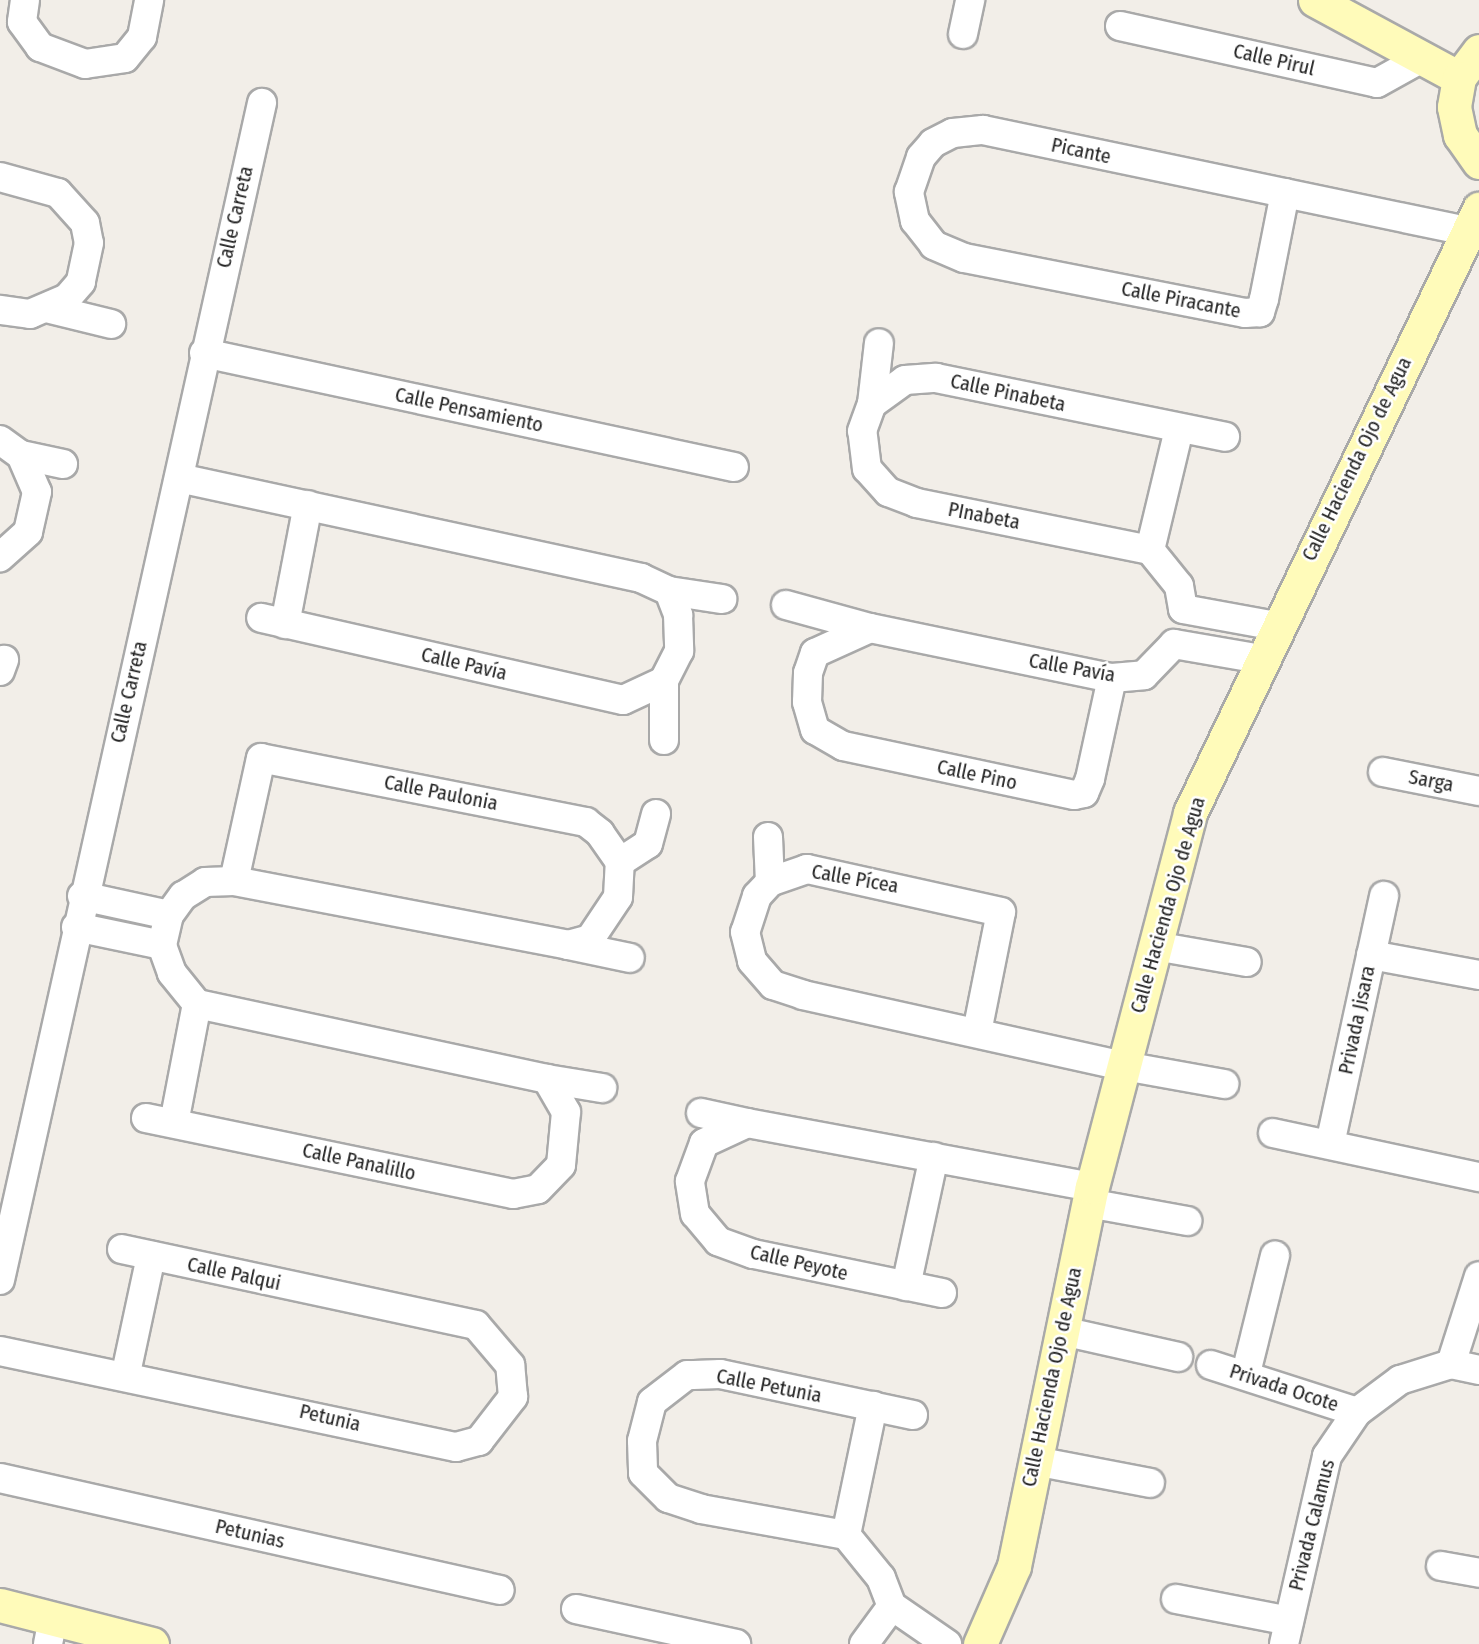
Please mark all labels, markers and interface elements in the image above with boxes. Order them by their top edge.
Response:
street label: Calle Pirul [1231,39,1317,81]
street label: Picante [1049,133,1113,169]
street label: Calle Carreta [212,164,258,270]
street label: Calle Piracante [1119,277,1243,323]
street label: Calle Hacienda Ojo de Agua [1297,353,1417,565]
street label: Calle Pinabeta [948,369,1068,417]
street label: Calle Pensamiento [393,383,545,437]
street label: PInabeta [946,497,1022,535]
street label: Calle Carreta [106,639,152,745]
street label: Calle Pavía [419,642,509,686]
street label: Calle Pavía [1027,649,1117,687]
street label: Calle Pino [935,755,1019,795]
street label: Sarga [1407,765,1455,797]
street label: Calle Paulonia [382,770,500,816]
street label: Calle Hacienda Ojo de Agua [1126,794,1210,1016]
street label: Calle Pícea [810,860,900,898]
street label: Privada Jisara [1334,963,1380,1077]
street label: Calle Panalillo [300,1138,418,1186]
street label: Calle Peyote [748,1240,850,1286]
street label: Calle Palqui [185,1252,283,1296]
street label: Calle Hacienda Ojo de Agua [1017,1265,1087,1489]
street label: Privada Ocote [1227,1359,1341,1417]
street label: Calle Petunia [714,1364,824,1408]
street label: Petunia [297,1399,363,1437]
street label: Privada Calamus [1284,1457,1340,1593]
street label: Petunias [213,1514,287,1554]

